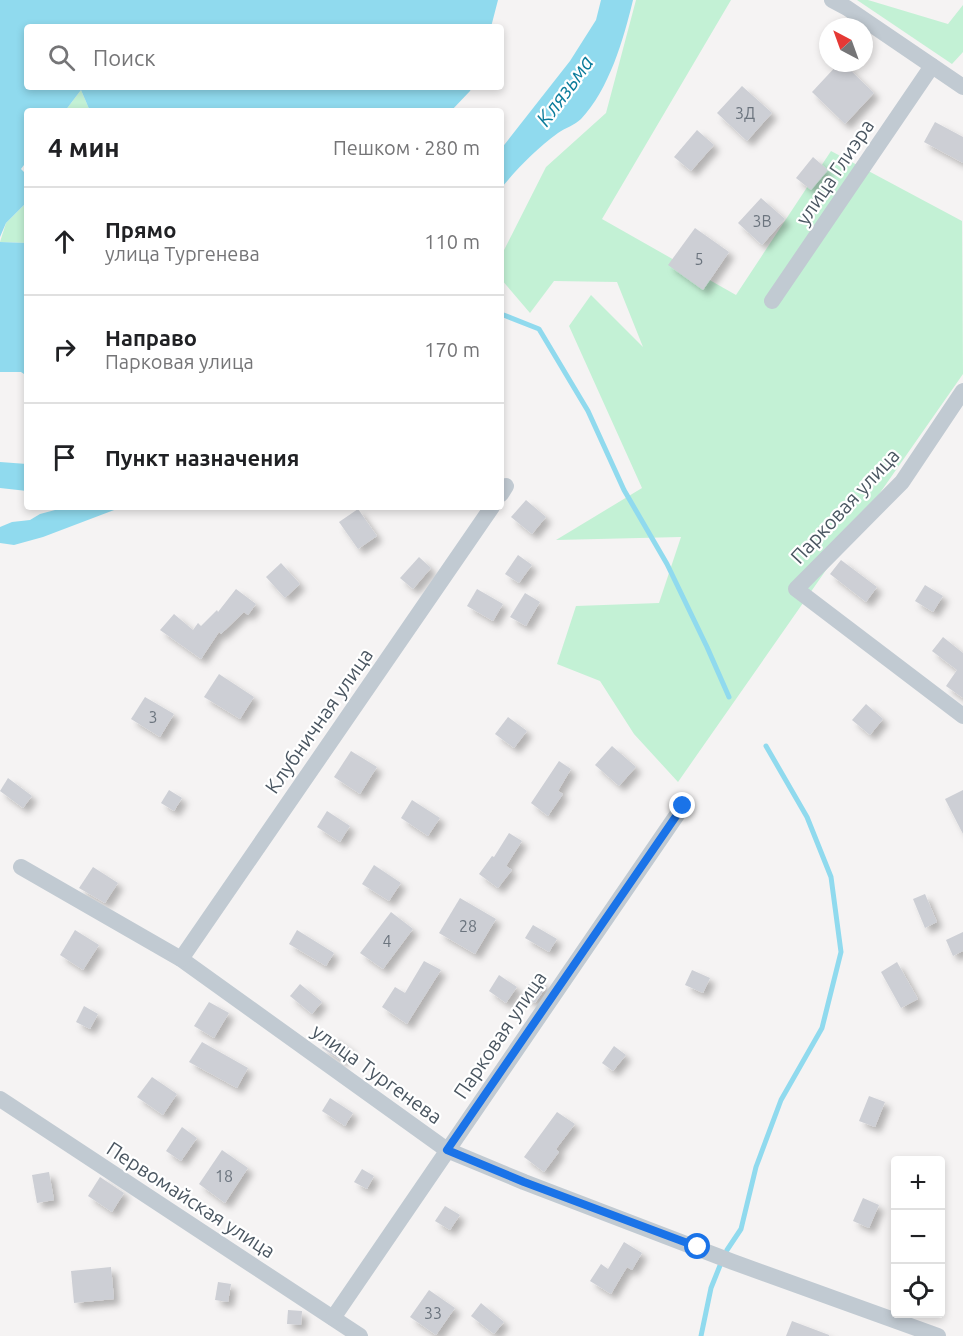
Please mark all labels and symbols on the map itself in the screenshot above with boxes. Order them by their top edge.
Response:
north arrow [819,18,873,72]
water label: Клязьма [531,51,598,130]
house number: 3Д [735,104,755,122]
street label: улица Глиэра [791,115,878,229]
house number: 3В [752,212,772,230]
house number: 5 [694,250,704,268]
street label: Парковая улица [785,443,904,568]
street label: Клубничная улица [260,644,377,798]
house number: 3 [148,708,158,726]
route end [669,792,695,818]
house number: 28 [459,917,477,935]
house number: 4 [382,932,392,950]
street label: Парковая улица [448,967,551,1103]
street label: улица Тургенева [308,1019,447,1128]
street label: Первомайская улица [103,1137,280,1263]
house number: 18 [215,1167,233,1185]
route start [684,1233,710,1259]
house number: 33 [424,1304,442,1322]

